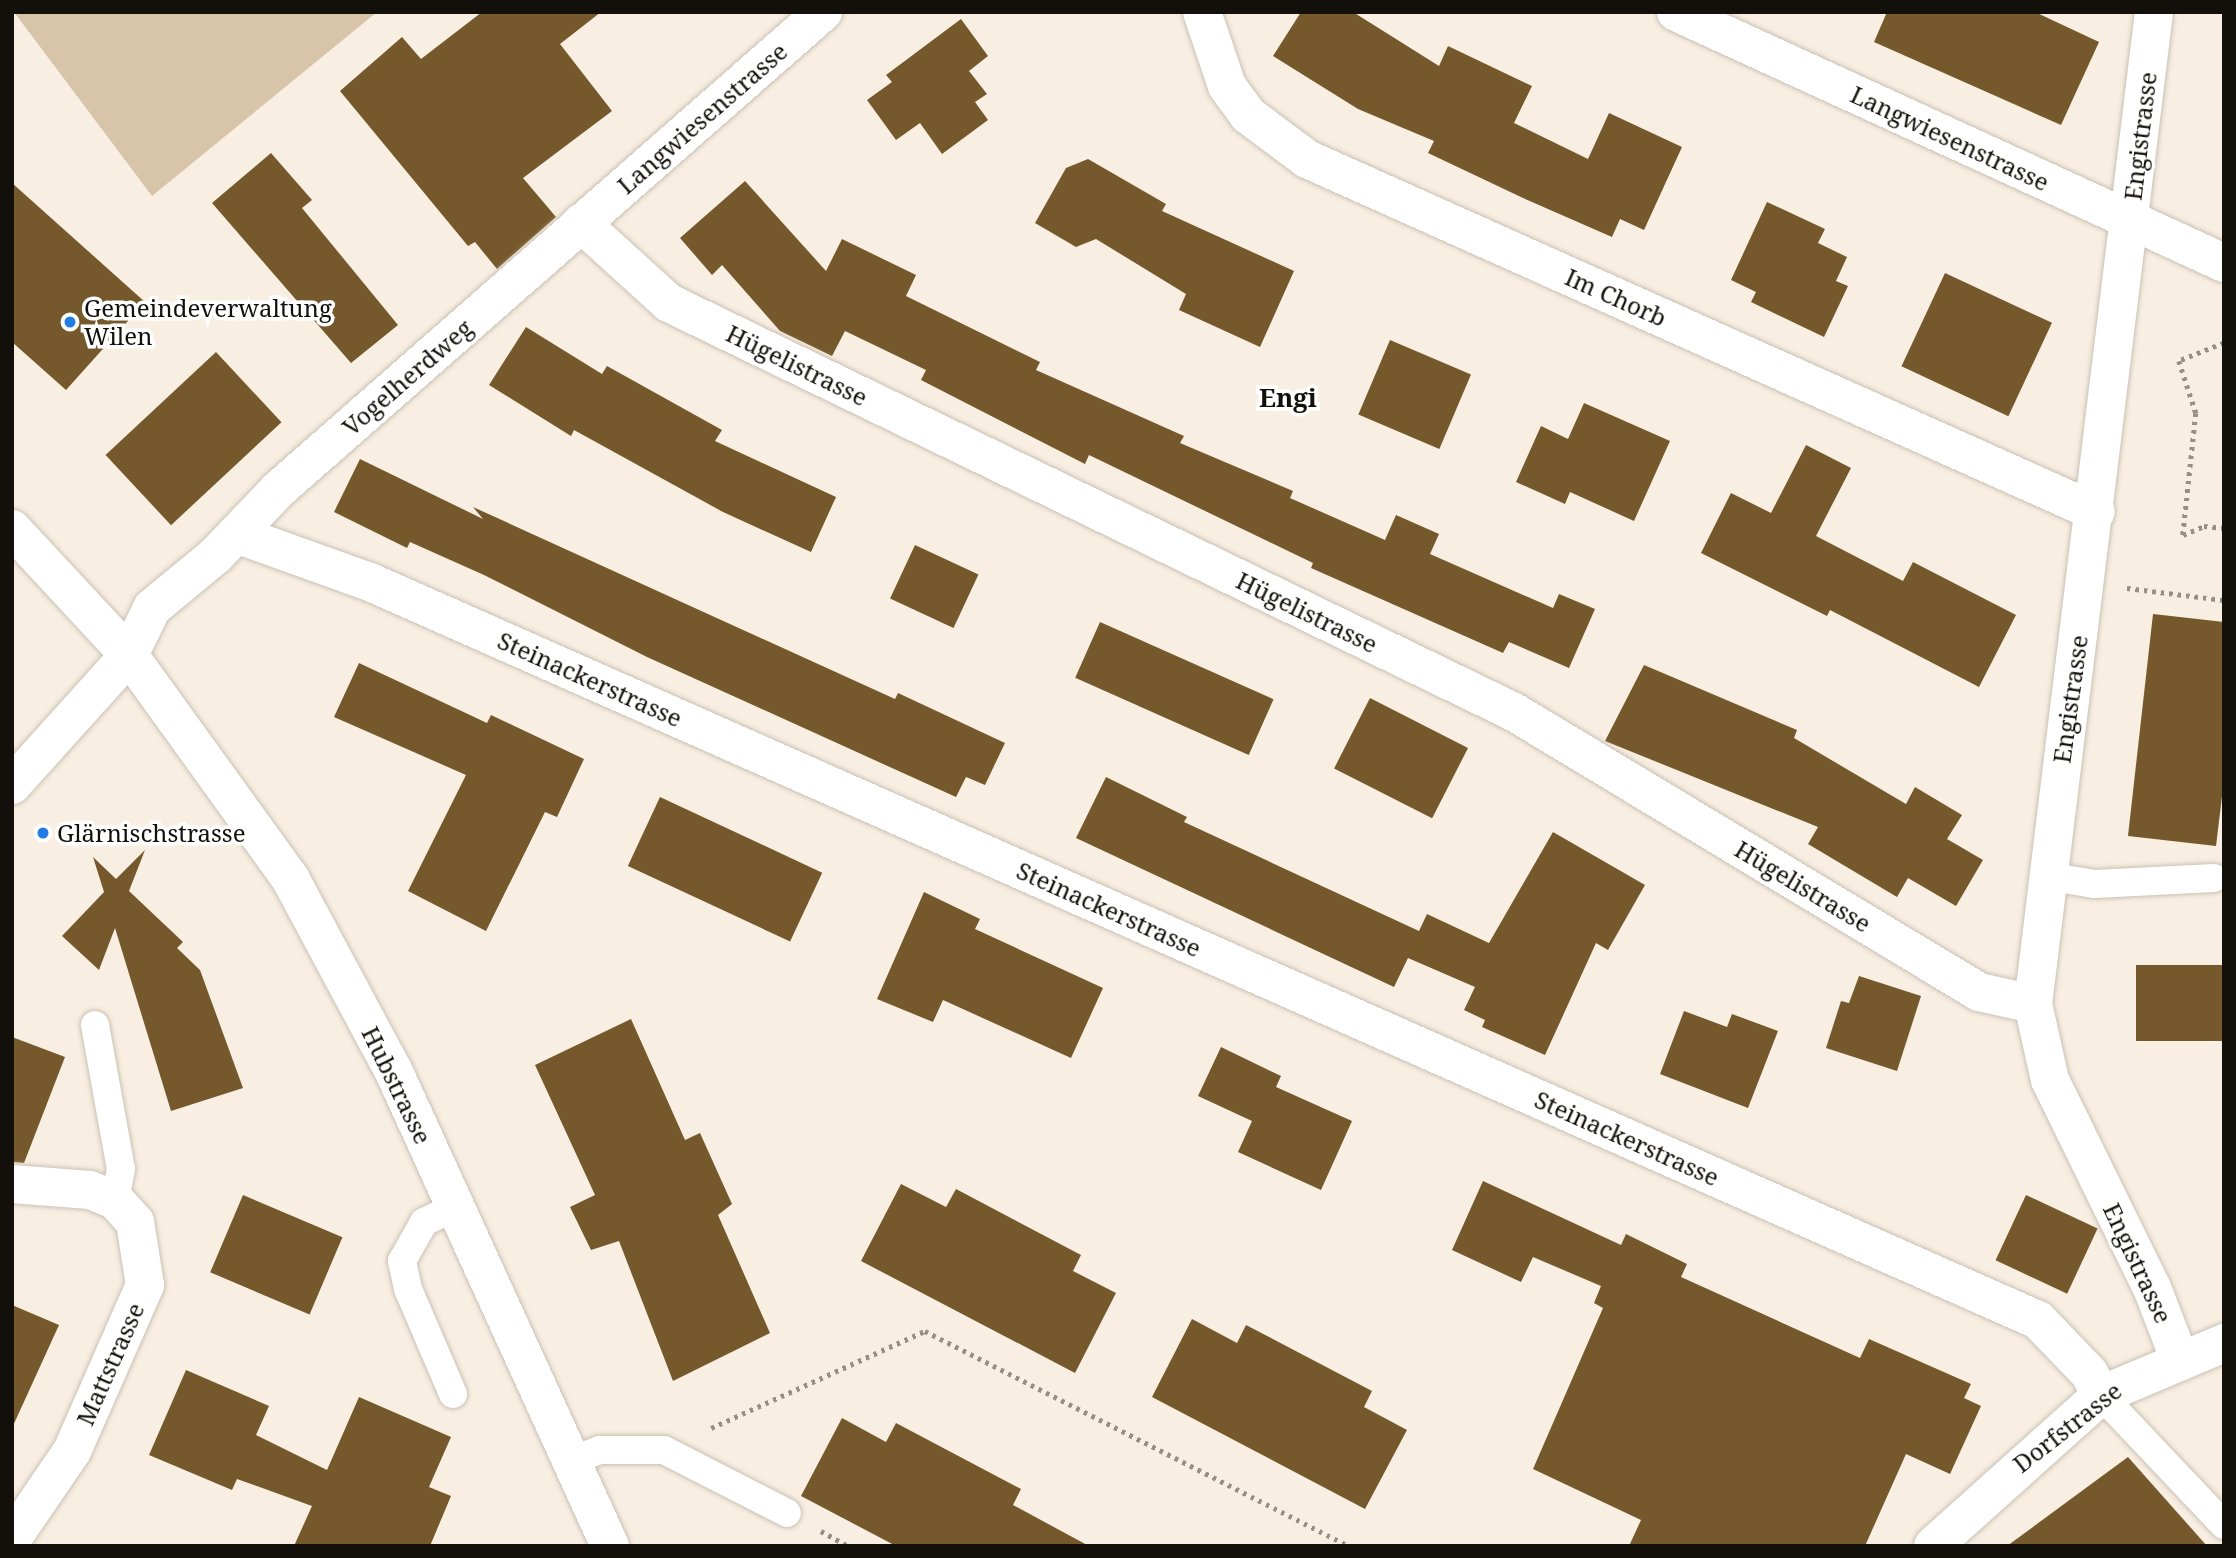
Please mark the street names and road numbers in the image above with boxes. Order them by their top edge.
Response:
street label: Langwiesenstrasse [611,37,793,199]
street label: Engistrasse [2118,70,2162,202]
street label: Langwiesenstrasse [1846,79,2054,197]
street label: Im Chorb [1561,262,1671,332]
street label: Vogelherdweg [336,313,478,441]
street label: Hügelistrasse [722,318,872,412]
street label: Hügelistrasse [1232,565,1382,659]
street label: Steinackerstrasse [493,625,687,733]
street label: Engistrasse [2047,633,2093,765]
street label: Hügelistrasse [1730,834,1876,938]
street label: Steinackerstrasse [1012,855,1206,963]
street label: Hubstrasse [356,1022,438,1148]
street label: Steinackerstrasse [1530,1084,1724,1192]
street label: Engistrasse [2098,1198,2178,1328]
street label: Mattstrasse [70,1298,150,1430]
street label: Dorfstrasse [2007,1376,2127,1478]

